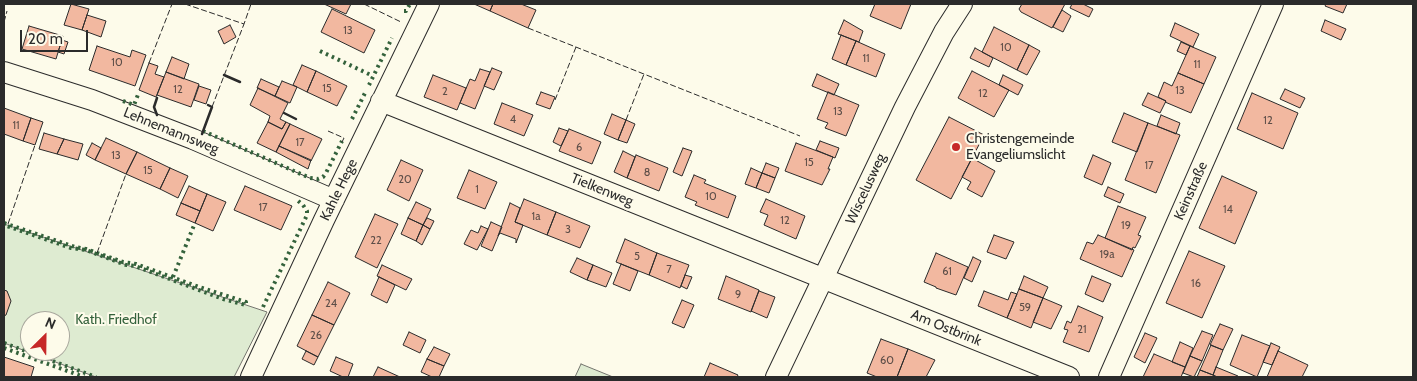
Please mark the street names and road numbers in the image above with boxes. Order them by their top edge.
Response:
street label: Lehnemannsweg [121,104,221,158]
street label: Wiscelusweg [842,151,890,227]
street label: Kahle Hege [317,156,361,224]
street label: Keinstraße [1171,159,1211,223]
street label: Tielkenweg [568,170,636,210]
street label: Am Ostbrink [908,306,984,350]

